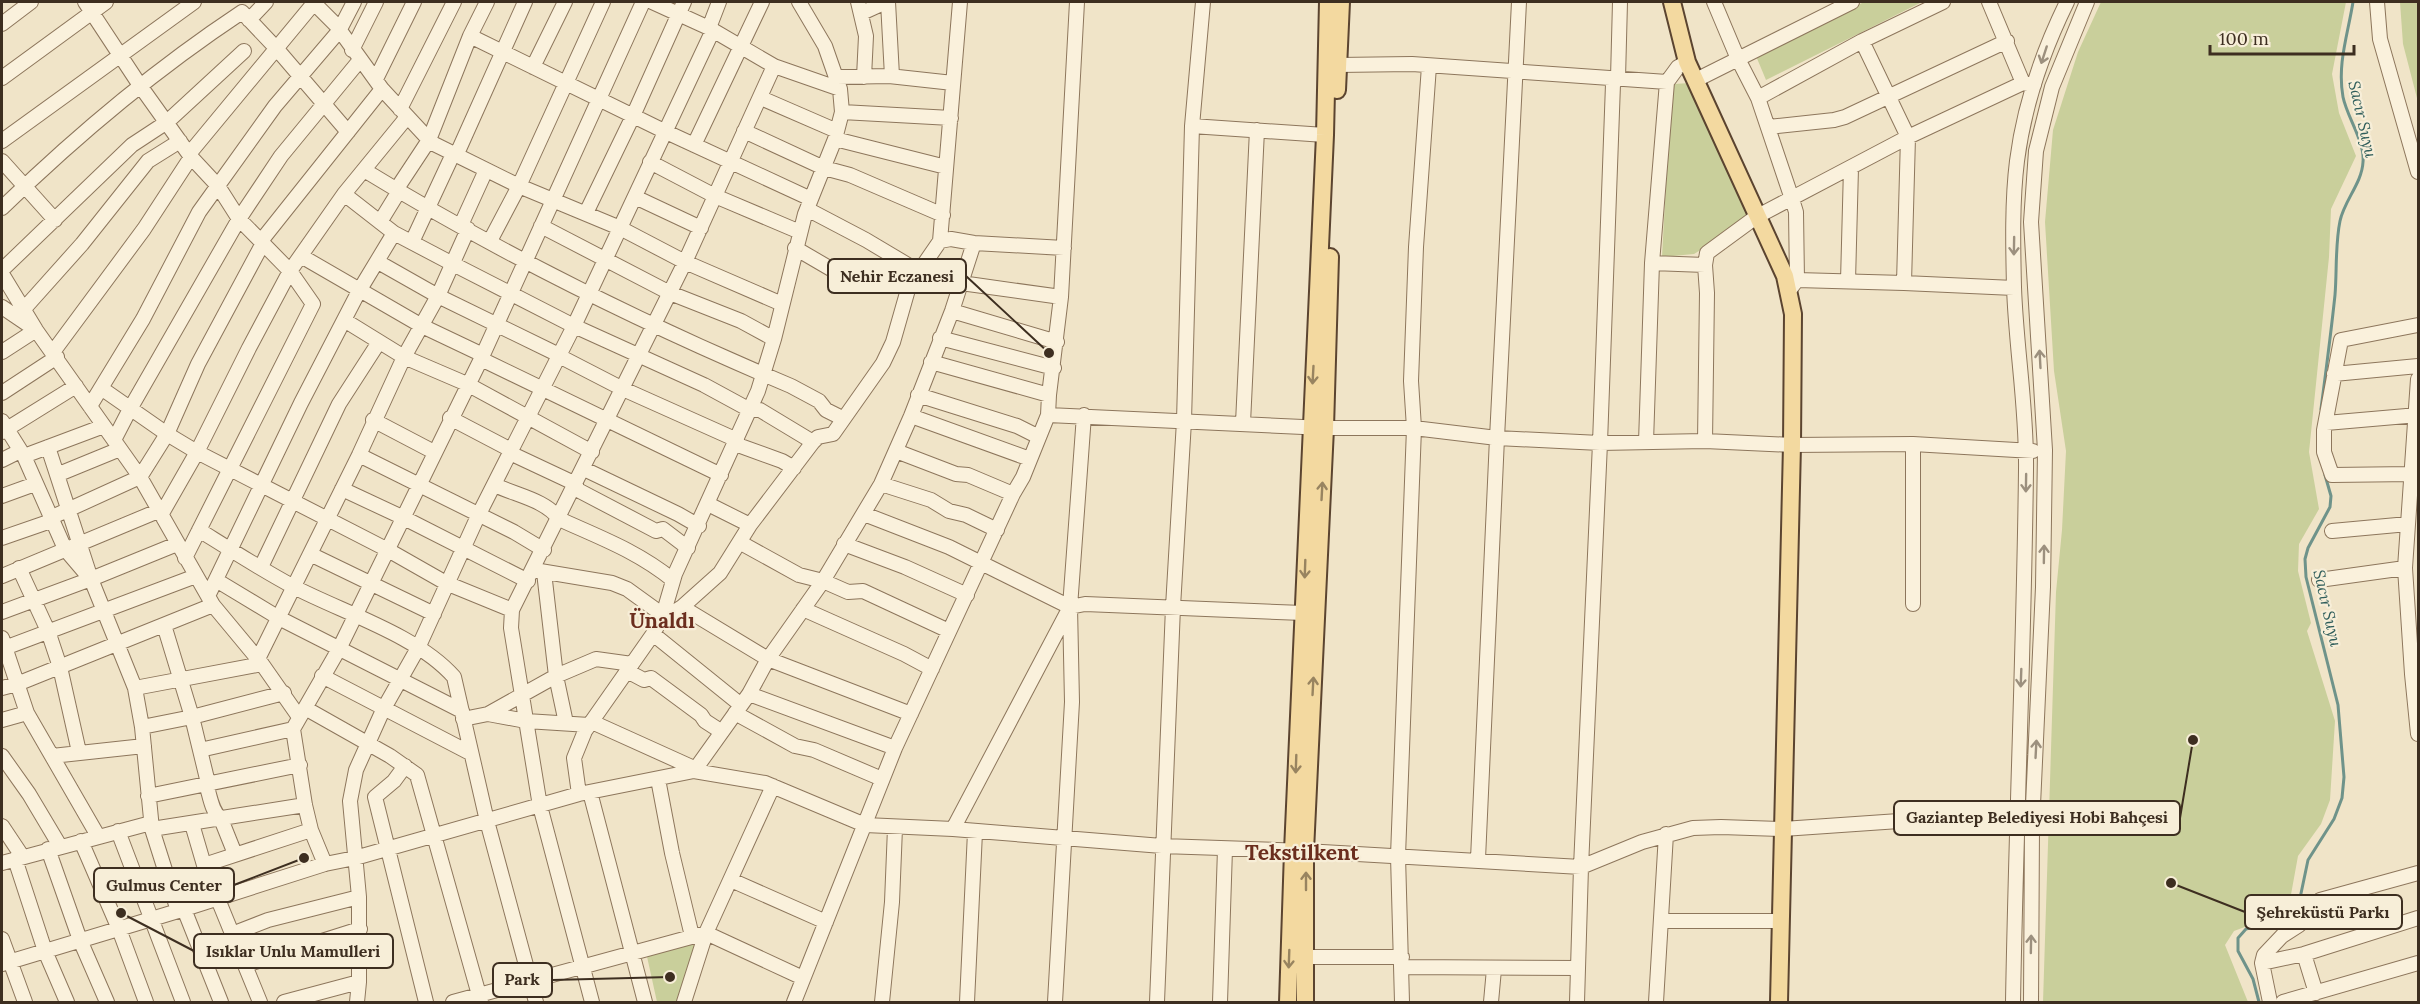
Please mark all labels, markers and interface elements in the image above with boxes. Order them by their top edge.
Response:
scale bar [2210,18,2354,56]
text: 100 m [2219,27,2269,50]
one-way arrow [2038,45,2049,64]
water label: Sacır Suyu [2344,79,2382,160]
one-way arrow [2009,236,2020,256]
callout: Nehir Eczanesi [828,259,966,293]
text: Nehir Eczanesi [840,266,954,286]
one-way arrow [2034,350,2045,370]
one-way arrow [1308,364,1319,384]
one-way arrow [2020,472,2032,492]
one-way arrow [1316,482,1327,502]
one-way arrow [2038,545,2049,565]
one-way arrow [1299,559,1310,579]
water label: Sacır Suyu [2309,568,2347,649]
district label: Ünaldı [629,607,695,634]
one-way arrow [2016,667,2027,687]
one-way arrow [1307,677,1318,697]
one-way arrow [2030,740,2041,760]
one-way arrow [1291,754,1302,774]
callout: Gaziantep Belediyesi Hobi Bahçesi [1894,801,2180,835]
text: Gaziantep Belediyesi Hobi Bahçesi [1906,807,2168,827]
district label: Tekstilkent [1245,839,1359,866]
callout: Gulmus Center [94,868,234,902]
one-way arrow [1300,872,1311,892]
text: Gulmus Center [106,875,222,895]
callout: Şehreküstü Parkı [2245,895,2402,929]
text: Şehreküstü Parkı [2257,902,2389,922]
callout: Isıklar Unlu Mamulleri [194,934,393,968]
one-way arrow [2025,935,2037,955]
text: Isıklar Unlu Mamulleri [206,941,380,961]
one-way arrow [1284,949,1295,969]
callout: Park [493,963,552,997]
text: Park [504,969,540,989]

